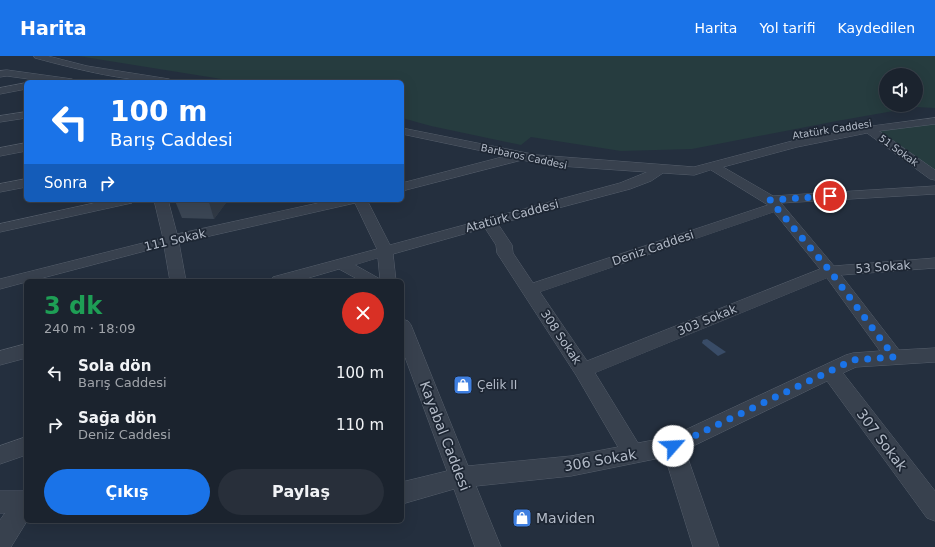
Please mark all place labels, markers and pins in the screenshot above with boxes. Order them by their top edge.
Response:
pin [813,179,847,213]
shop icon: Çelik II [452,374,474,396]
place label: Çelik II [477,378,517,392]
shop icon: Maviden [511,507,533,529]
place label: Maviden [536,510,595,526]

